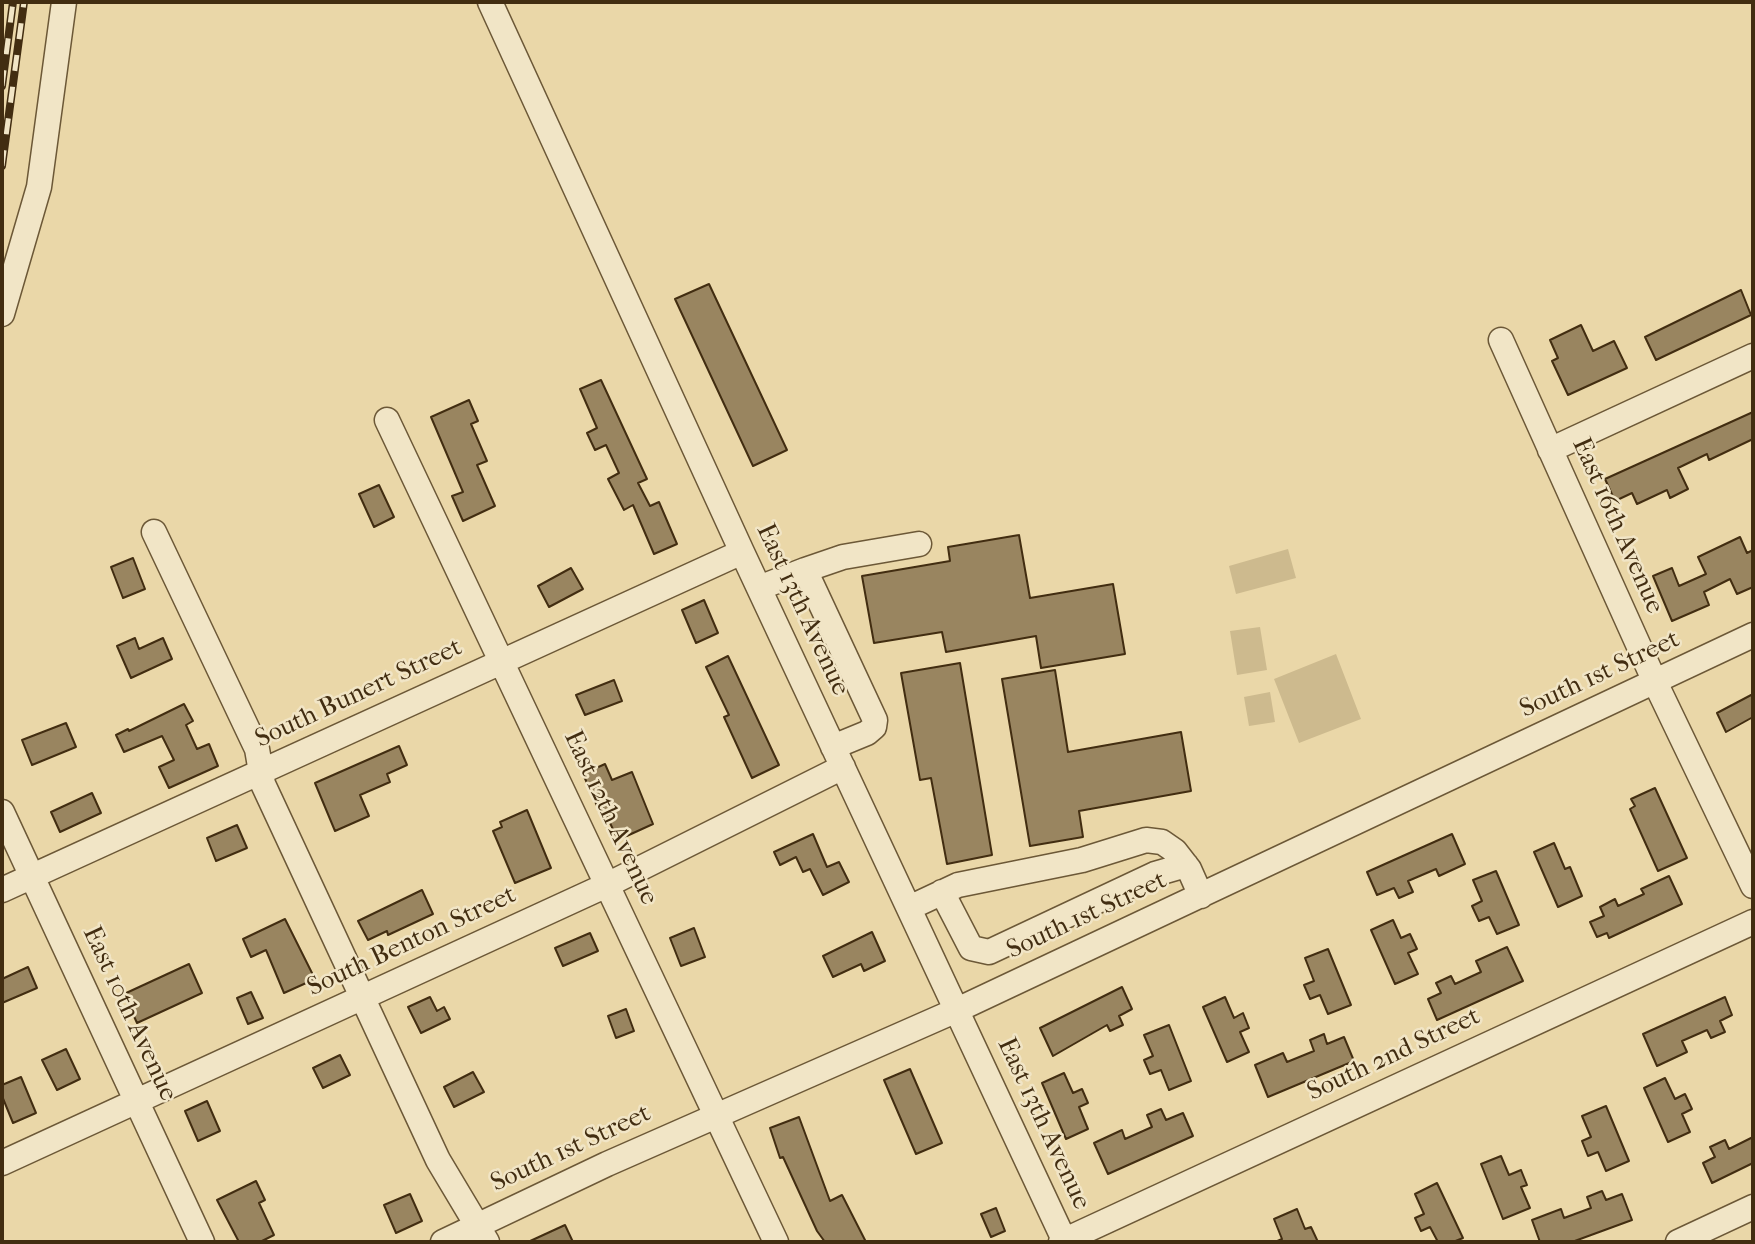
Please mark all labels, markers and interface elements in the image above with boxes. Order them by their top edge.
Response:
street label: East 16th Avenue [1564,433,1670,619]
street label: East 13th Avenue [749,519,855,701]
street label: South 1st Street [1515,624,1685,726]
street label: South Bunert Street [251,632,467,756]
street label: East 12th Avenue [556,726,664,910]
street label: South 1st Street [1002,865,1172,967]
street label: South Benton Street [303,880,521,1004]
street label: East 10th Avenue [75,922,183,1106]
street label: South 2nd Street [1303,1001,1485,1109]
street label: East 13th Avenue [990,1033,1096,1215]
street label: South 1st Street [486,1098,656,1200]

